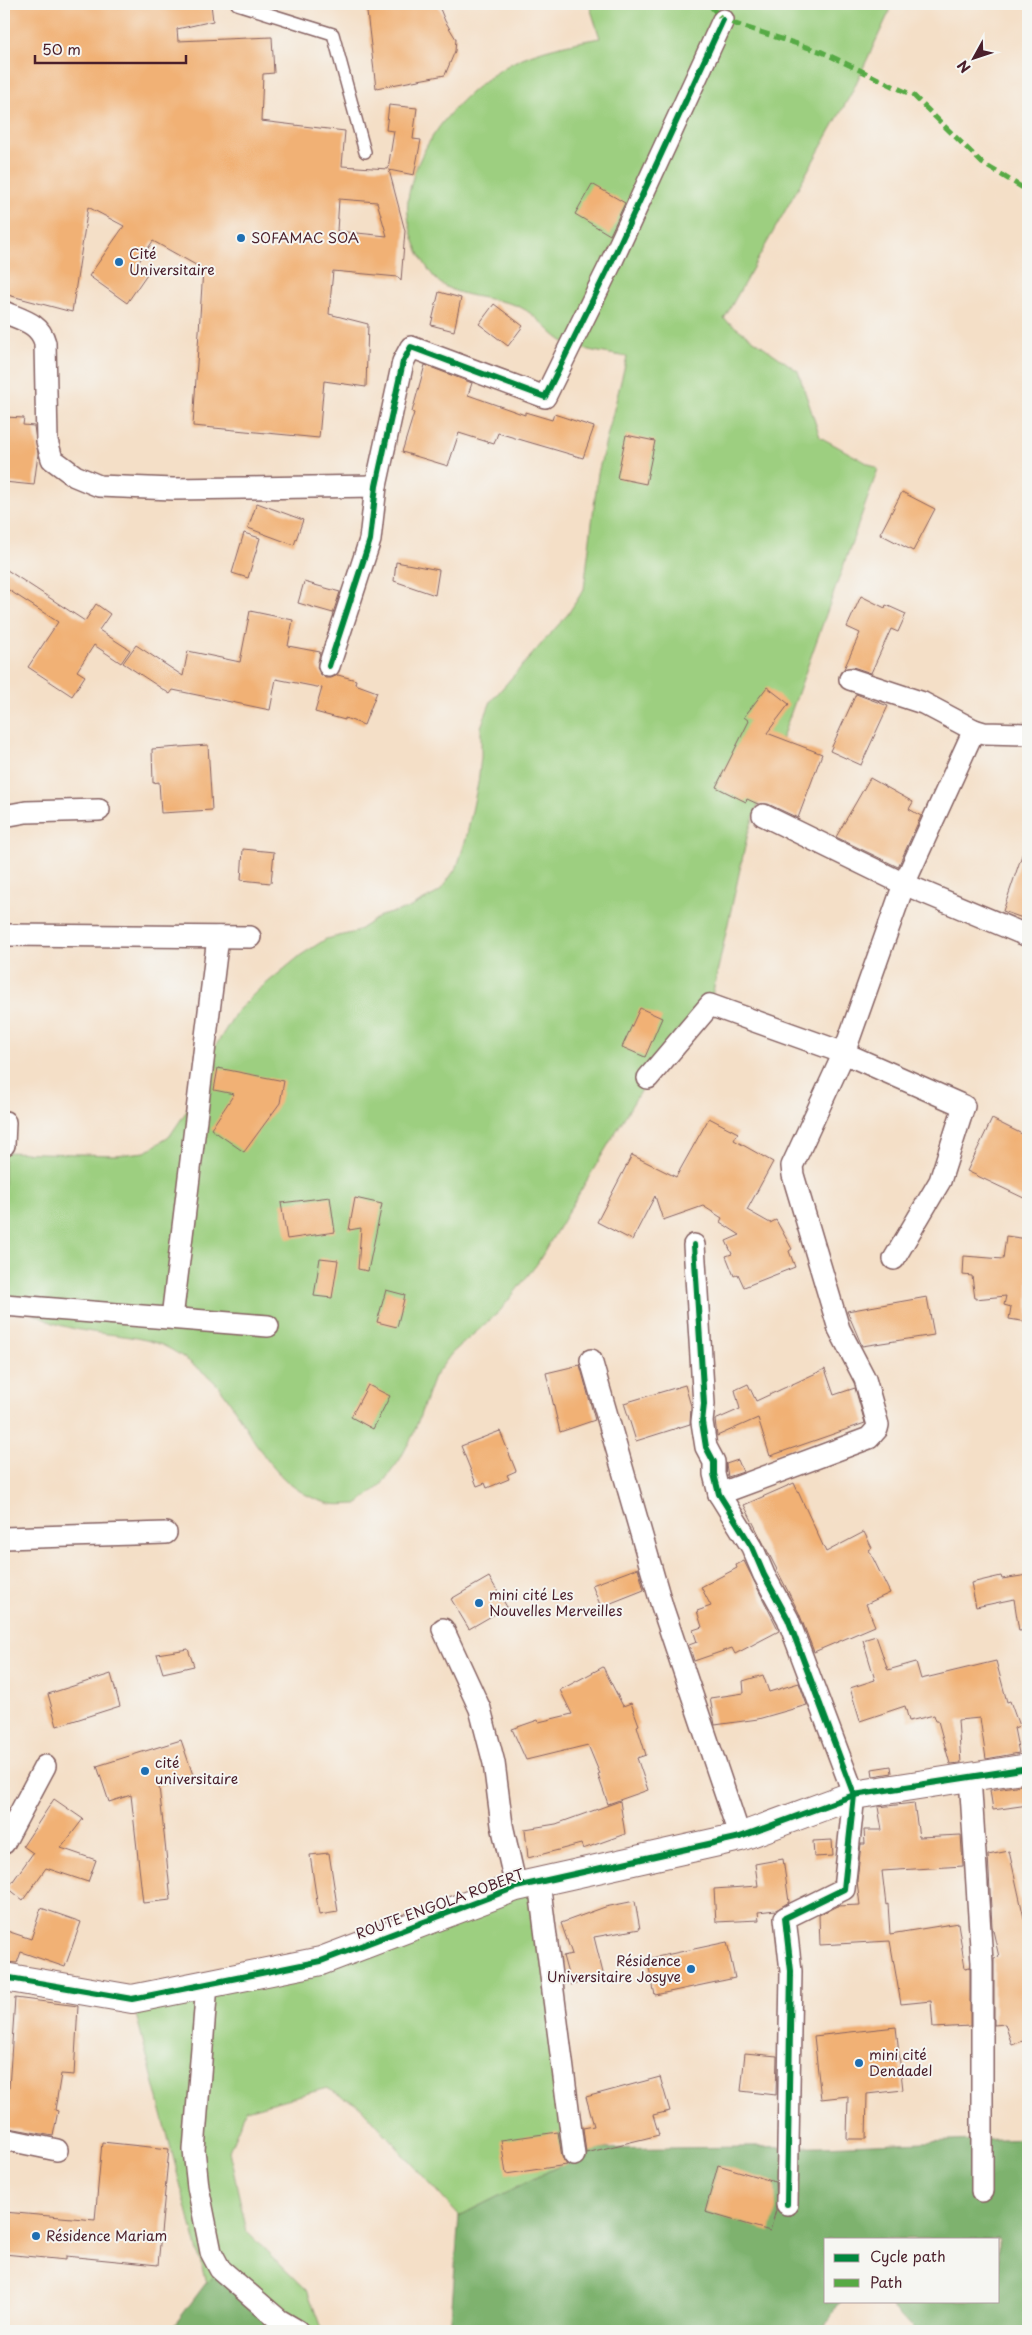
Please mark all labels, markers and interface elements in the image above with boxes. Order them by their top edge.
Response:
scale bar [35,32,186,64]
north arrow [950,32,1000,82]
text: 50 m [42,37,81,60]
text: N [952,56,975,78]
place label: SOFAMAC SOA [251,227,359,248]
marker: SOFAMAC SOA [235,232,247,244]
place label: Cité Universitaire [129,243,215,280]
marker: Cité Universitaire [113,256,125,268]
place label: mini cité Les Nouvelles Merveilles [489,1584,622,1621]
marker: mini cité Les Nouvelles Merveilles [473,1597,485,1609]
place label: cité universitaire [155,1752,238,1789]
marker: cité universitaire [139,1765,151,1777]
street label: ROUTE ENGOLA ROBERT [353,1863,527,1944]
place label: Résidence Universitaire Josyve [547,1950,681,1987]
marker: Résidence Universitaire Josyve [685,1963,697,1975]
place label: mini cité Dendadel [869,2044,932,2081]
marker: mini cité Dendadel [853,2057,865,2069]
place label: Résidence Mariam [46,2225,167,2246]
marker: Résidence Mariam [30,2230,42,2242]
legend [824,2238,1000,2302]
text: Cycle path [870,2244,946,2267]
text: Path [870,2270,902,2293]

